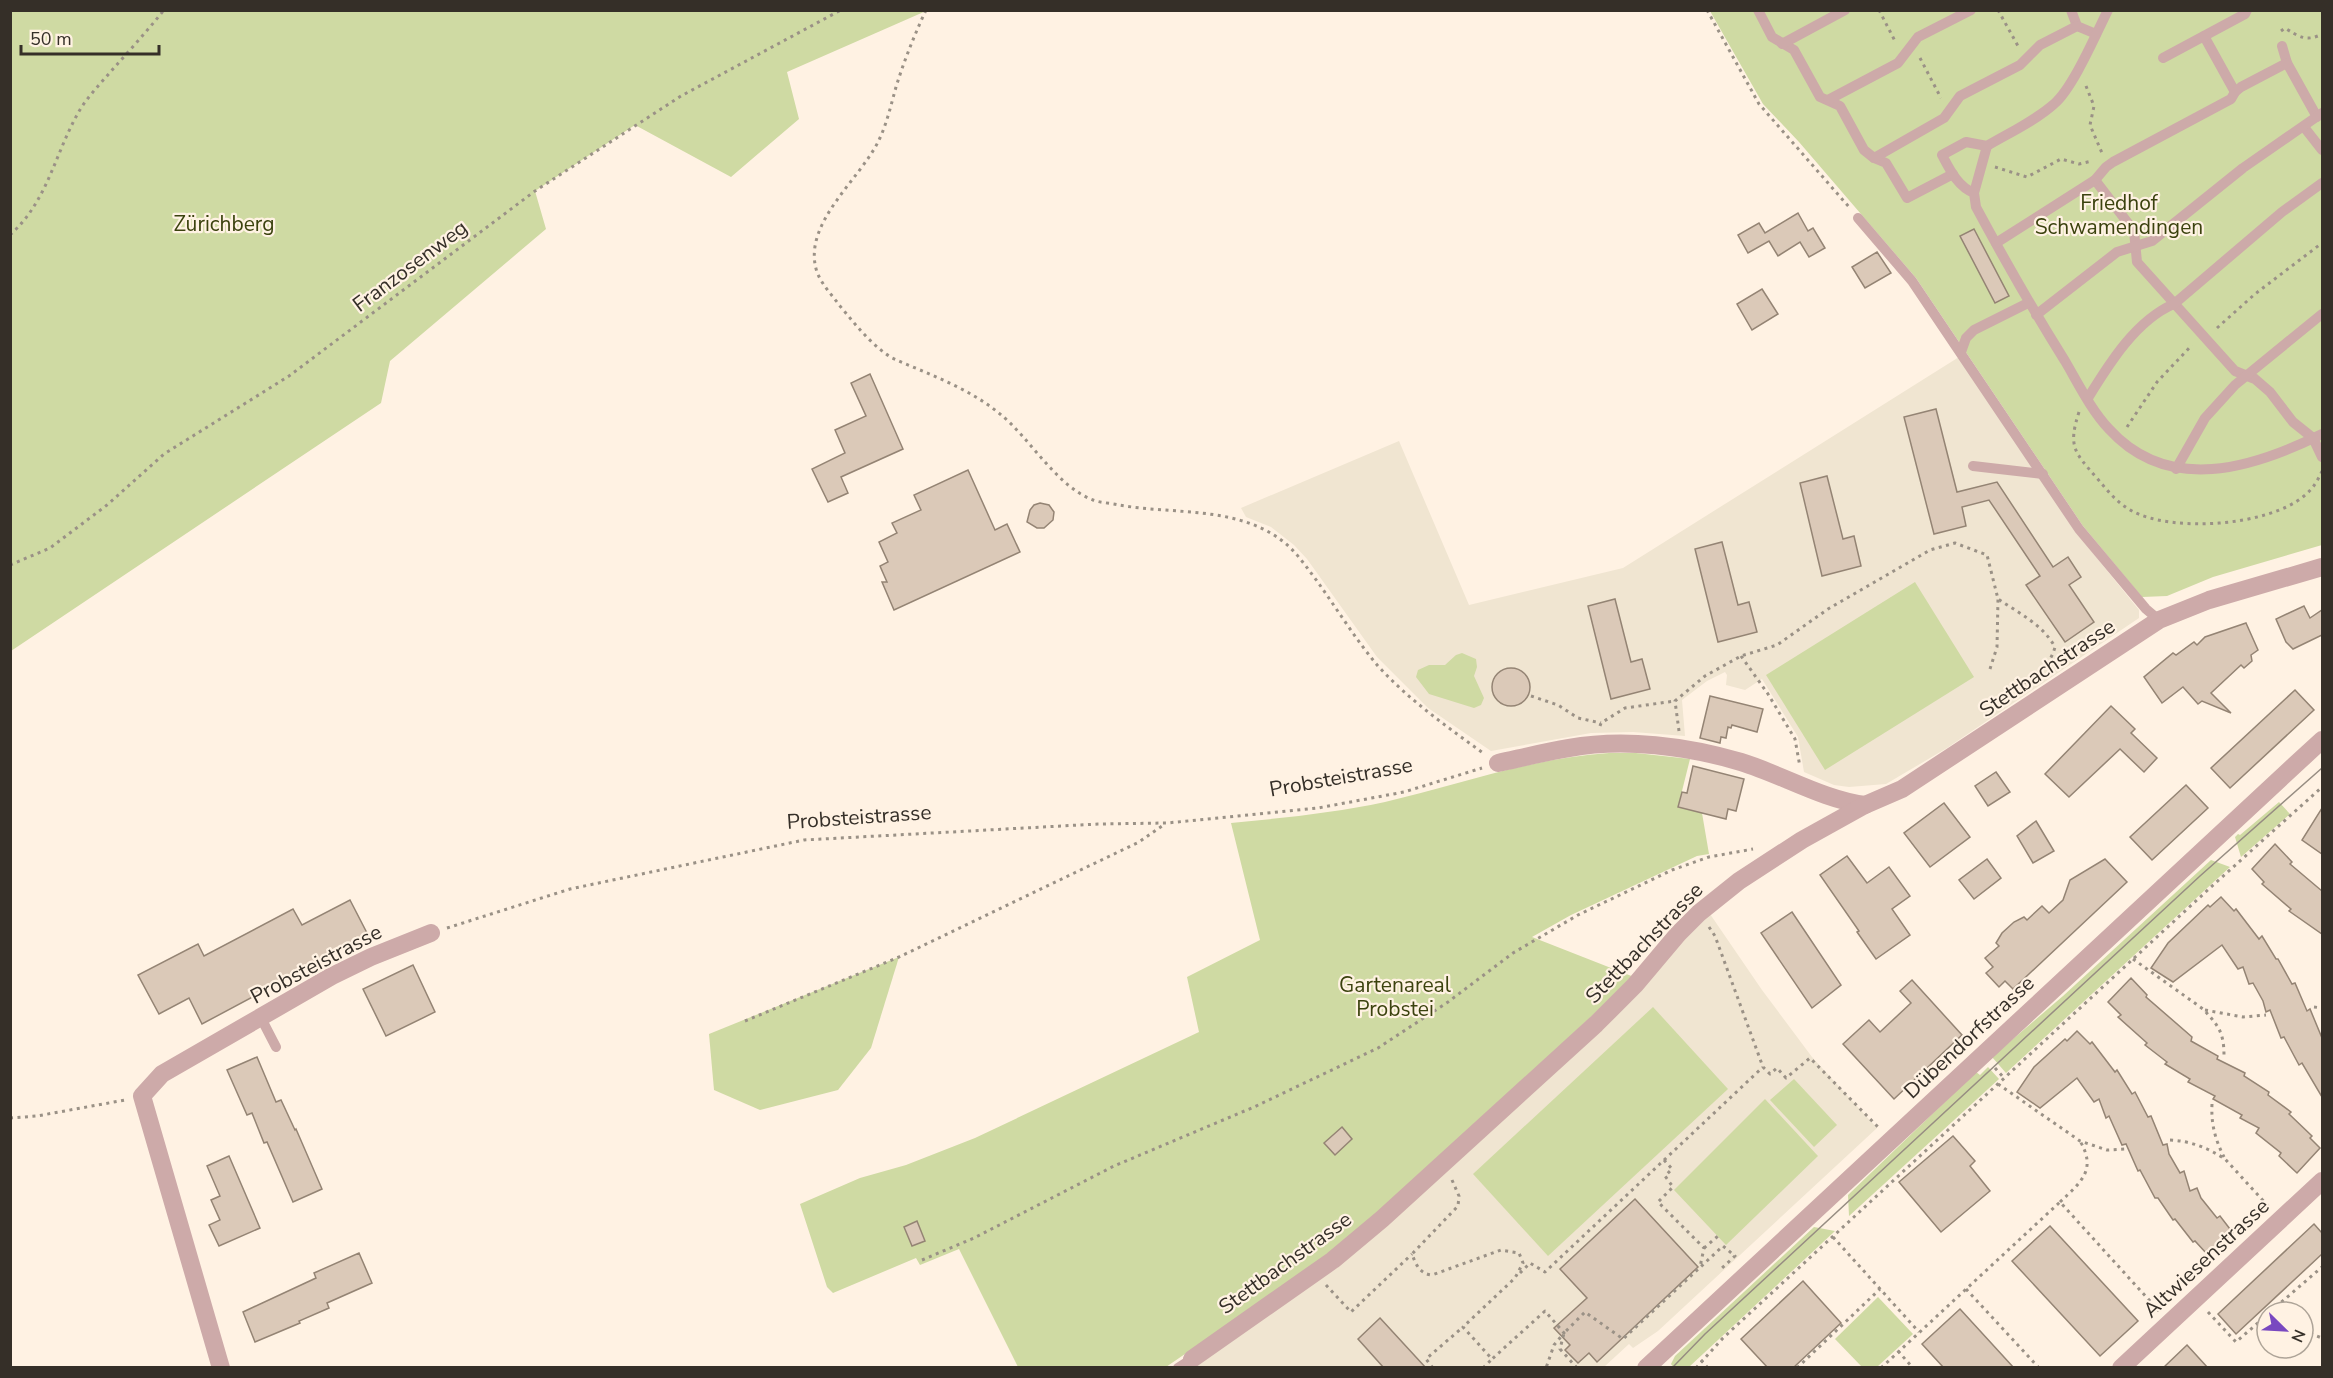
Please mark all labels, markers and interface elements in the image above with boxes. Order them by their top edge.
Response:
scale bar [21,18,159,56]
text: 50 m [30,27,72,51]
park label: Friedhof Schwamendingen [2035,189,2203,241]
park label: Zürichberg [173,210,275,238]
street label: Franzosenweg [347,214,473,318]
street label: Stettbachstrasse [1974,612,2120,724]
street label: Probsteistrasse [1267,751,1415,803]
street label: Probsteistrasse [786,798,932,836]
street label: Stettbachstrasse [1579,876,1709,1010]
street label: Probsteistrasse [245,918,387,1010]
street label: Dübendorfstrasse [1898,969,2040,1105]
park label: Gartenareal Probstei [1339,971,1452,1023]
street label: Altwiesenstrasse [2137,1192,2275,1324]
street label: Stettbachstrasse [1213,1205,1357,1321]
north arrow [2255,1300,2315,1360]
text: N [2285,1326,2310,1346]

